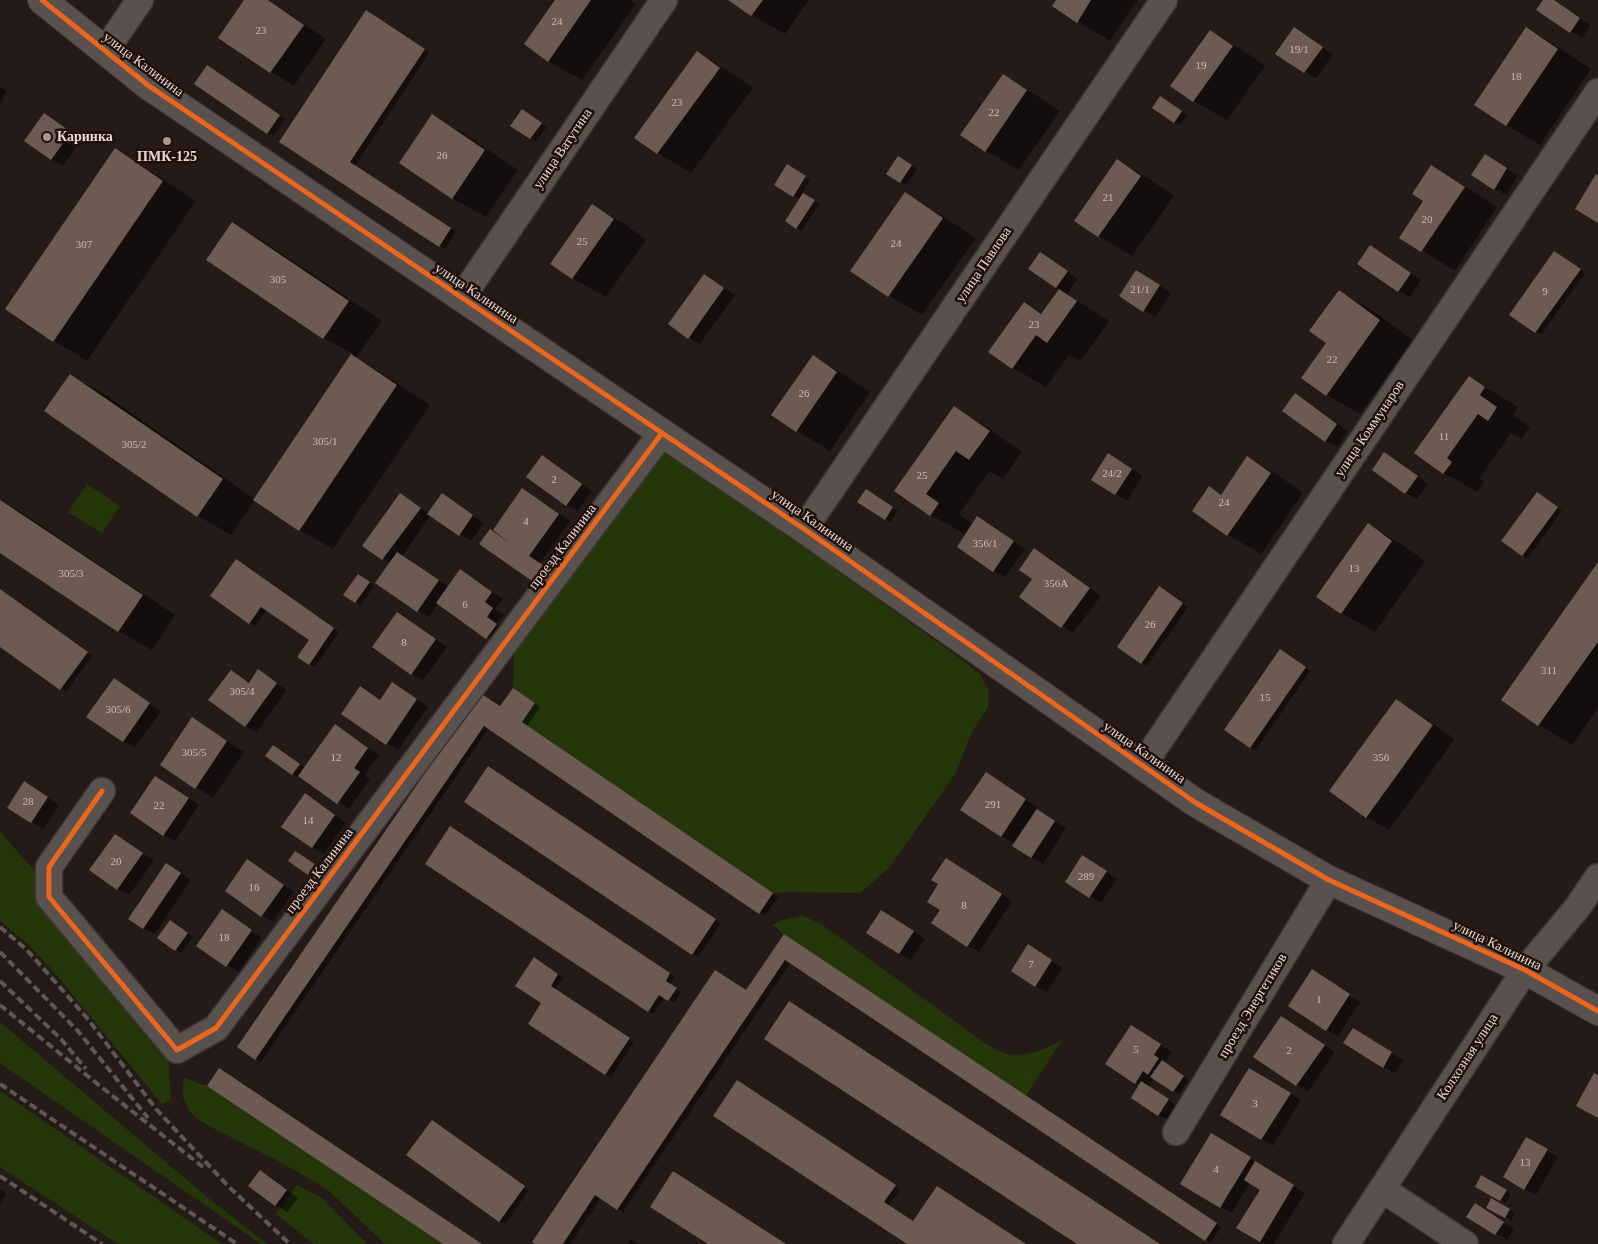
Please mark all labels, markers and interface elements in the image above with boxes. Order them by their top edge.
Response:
house number: 24 [552,15,562,29]
house number: 23 [256,24,266,38]
street label: улица Калинина [99,29,187,101]
house number: 19/1 [1289,43,1309,57]
house number: 19 [1196,59,1206,73]
house number: 18 [1510,70,1522,84]
house number: 23 [672,96,682,110]
street label: улица Ватутина [530,106,596,192]
house number: 22 [989,106,1000,120]
place label: Каринка [57,129,113,145]
marker: Каринка [41,131,53,143]
marker: ПМК-125 [161,135,173,147]
place label: ПМК-125 [137,149,197,165]
house number: 26 [437,149,448,163]
house number: 21 [1102,191,1114,205]
house number: 20 [1421,213,1432,227]
street label: улица Павлова [953,224,1015,306]
house number: 25 [576,235,588,249]
house number: 24 [890,237,901,251]
house number: 307 [76,238,92,252]
street label: улица Калинина [431,260,521,328]
house number: 305 [270,273,286,287]
house number: 21/1 [1130,283,1150,297]
house number: 9 [1542,285,1548,299]
house number: 23 [1028,318,1040,332]
house number: 22 [1326,353,1338,367]
street label: улица Коммунаров [1332,378,1408,480]
house number: 26 [799,387,810,401]
house number: 11 [1439,430,1449,444]
house number: 305/1 [312,435,338,449]
house number: 305/2 [121,438,147,452]
house number: 24/2 [1102,467,1122,481]
house number: 25 [916,469,928,483]
house number: 2 [551,473,557,487]
street label: улица Калинина [768,486,856,556]
house number: 24 [1218,496,1230,510]
street label: проезд Калинина [525,501,601,593]
house number: 4 [523,515,529,529]
house number: 356/1 [972,537,998,551]
house number: 13 [1348,562,1360,576]
house number: 305/3 [58,567,84,581]
house number: 356А [1044,577,1068,591]
house number: 6 [462,598,468,612]
house number: 26 [1144,618,1156,632]
house number: 8 [401,636,407,650]
house number: 311 [1541,664,1557,678]
house number: 305/4 [229,685,255,699]
house number: 15 [1260,691,1270,705]
house number: 305/6 [105,703,131,717]
street label: улица Калинина [1100,718,1188,788]
house number: 305/5 [181,746,207,760]
house number: 12 [331,751,342,765]
house number: 356 [1373,751,1389,765]
house number: 28 [22,795,34,809]
house number: 291 [985,798,1001,812]
house number: 22 [154,799,164,813]
house number: 14 [302,814,314,828]
street label: проезд Калинина [282,825,358,917]
house number: 20 [110,855,122,869]
house number: 289 [1078,870,1094,884]
house number: 16 [248,881,260,895]
house number: 8 [961,899,967,913]
street label: улица Калинина [1450,917,1544,975]
house number: 18 [218,931,230,945]
street label: проезд Энергетиков [1215,951,1291,1061]
house number: 7 [1028,958,1034,972]
house number: 1 [1316,993,1322,1007]
street label: Колхозная улица [1434,1011,1502,1103]
house number: 5 [1133,1043,1139,1057]
house number: 2 [1286,1044,1292,1058]
house number: 3 [1252,1097,1258,1111]
house number: 13 [1520,1156,1530,1170]
house number: 4 [1213,1163,1219,1177]

